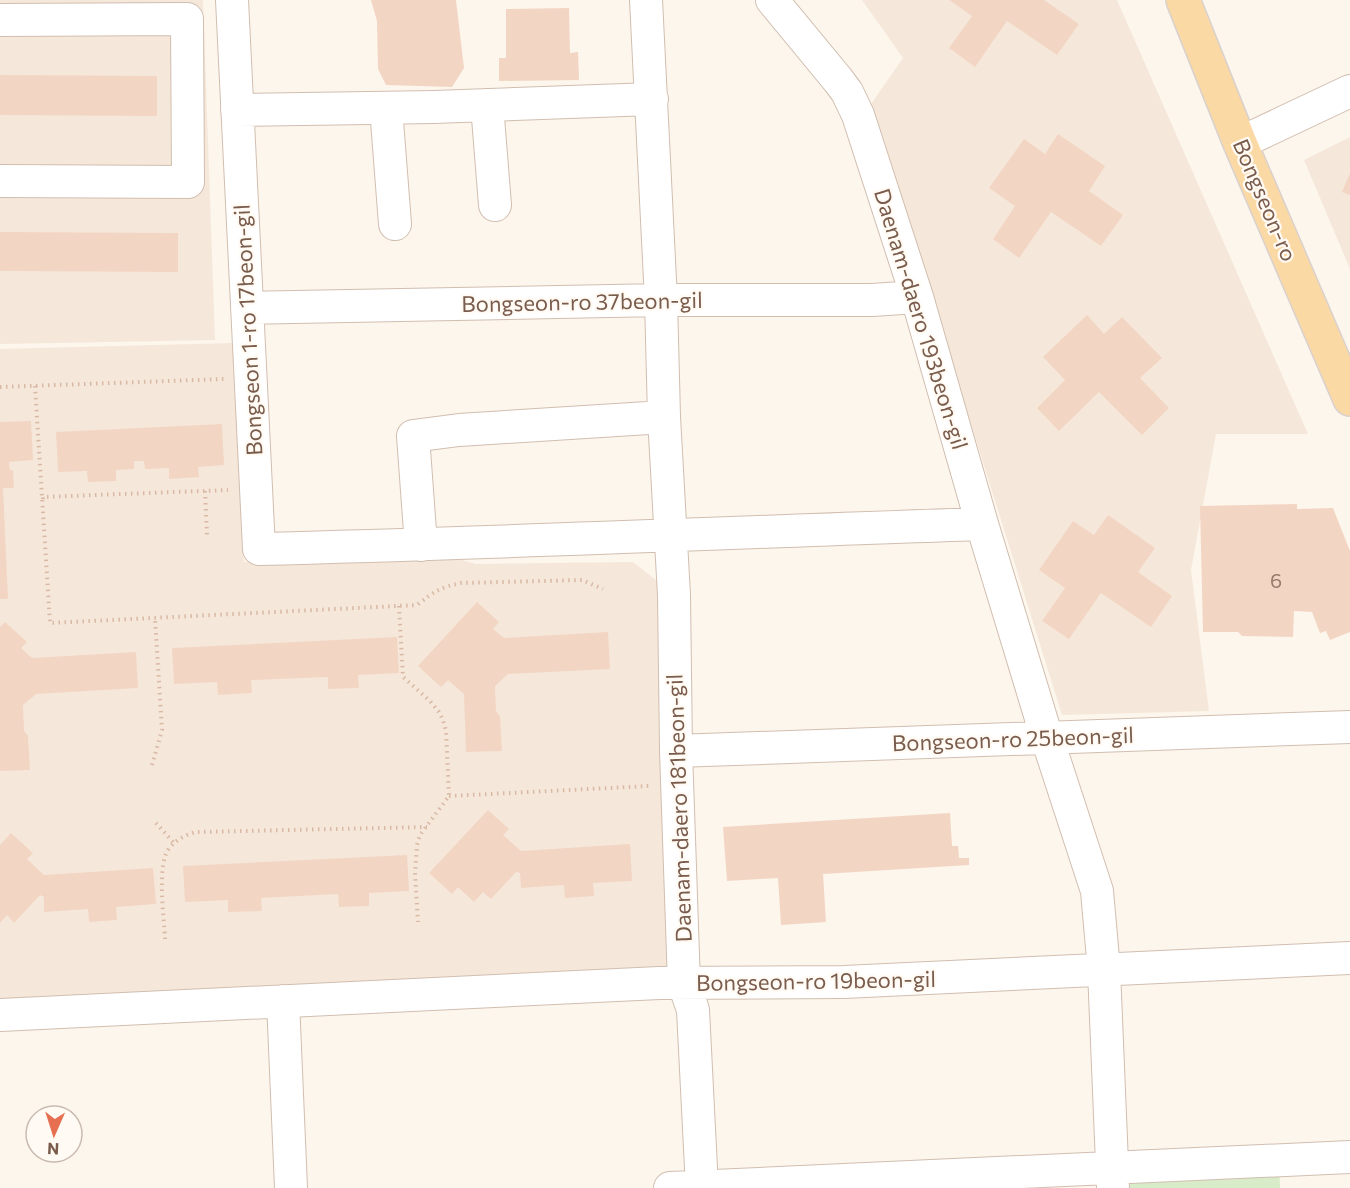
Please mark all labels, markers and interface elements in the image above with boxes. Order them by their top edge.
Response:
street label: Bongseon-ro [1228,135,1303,265]
street label: Daenam-daero 193beon-gil [869,185,974,453]
street label: Bongseon 1-ro 17beon-gil [227,204,268,456]
street label: Bongseon-ro 37beon-gil [461,286,703,317]
house number: 6 [1270,568,1282,592]
street label: Daenam-daero 181beon-gil [660,673,697,943]
street label: Bongseon-ro 25beon-gil [892,721,1134,756]
street label: Bongseon-ro 19beon-gil [696,965,936,996]
north arrow [24,1104,84,1164]
text: N [47,1140,60,1159]

